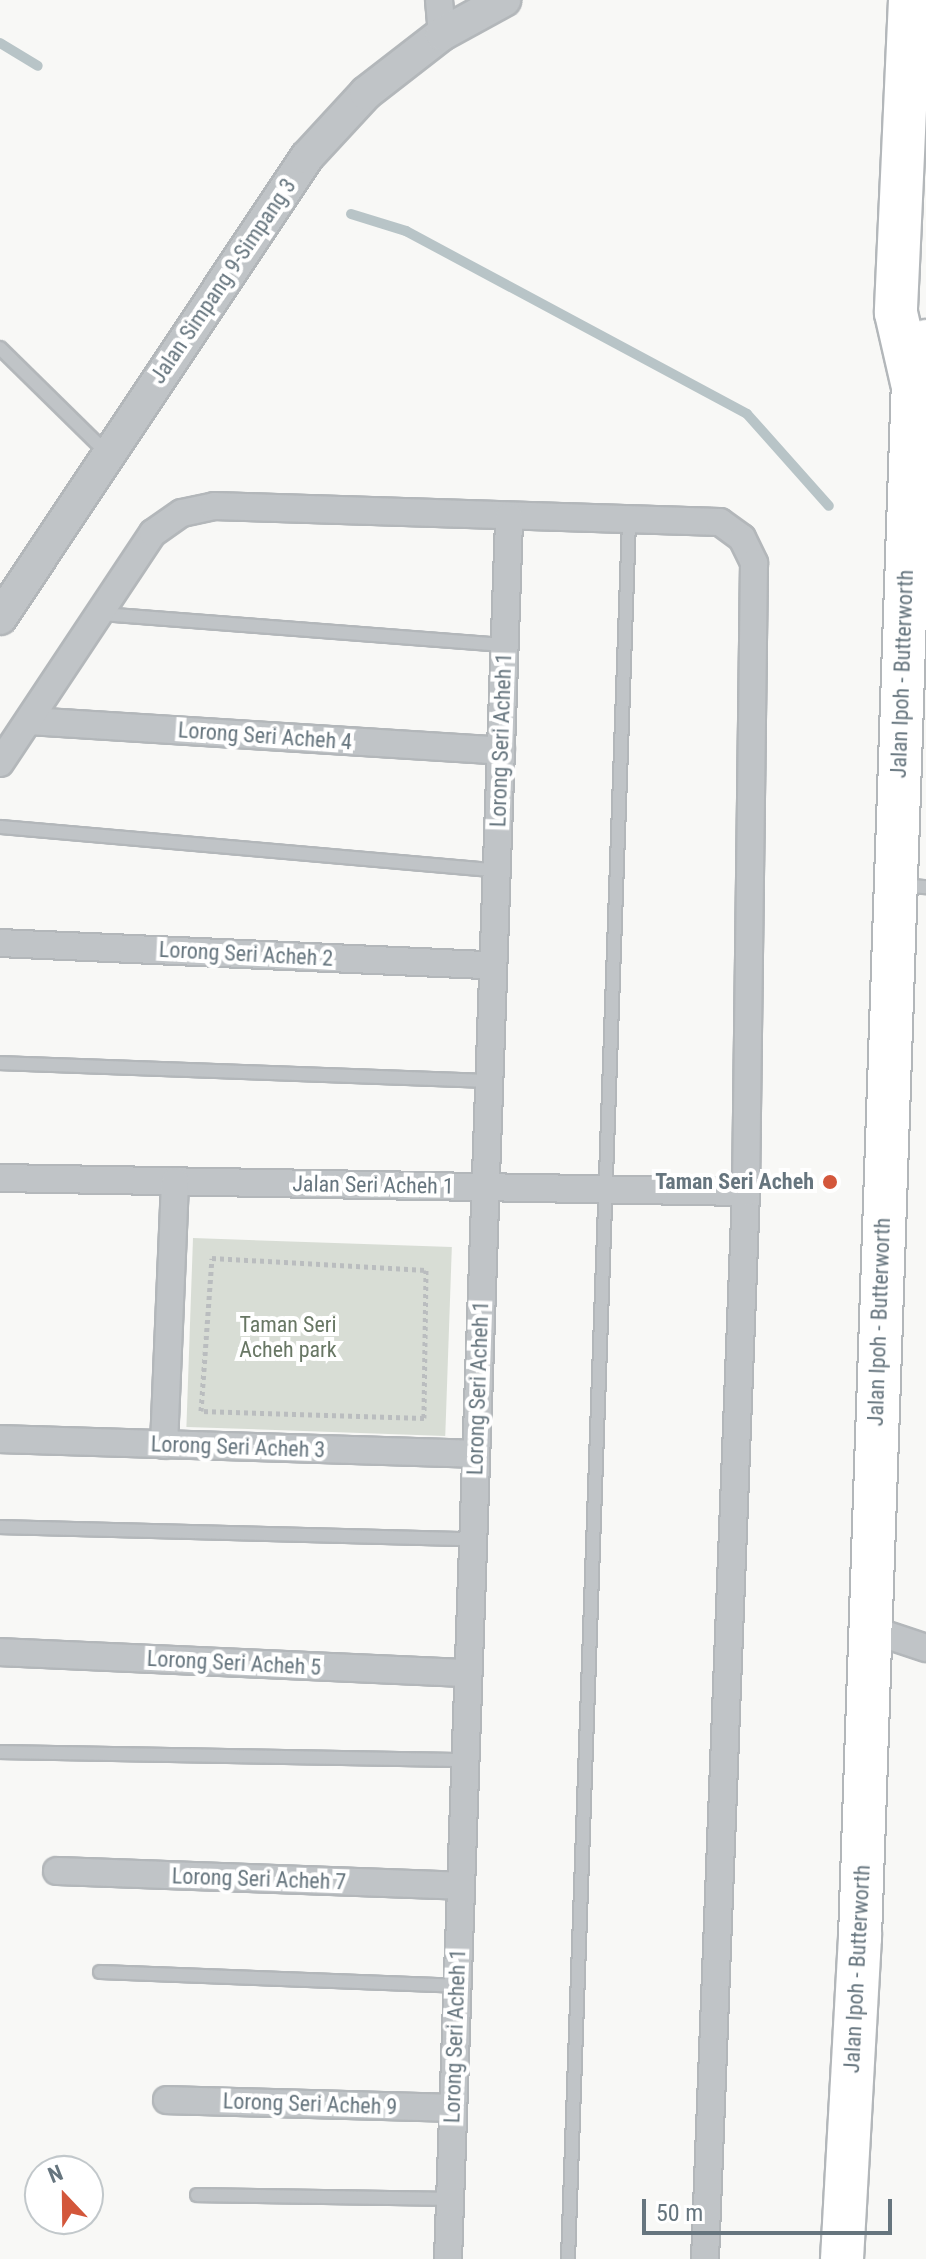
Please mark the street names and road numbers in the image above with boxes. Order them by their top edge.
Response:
street label: Jalan Simpang 9-Simpang 3 [145,173,301,389]
street label: Jalan Ipoh - Butterworth [885,569,919,779]
street label: Lorong Seri Acheh 1 [485,652,517,828]
street label: Lorong Seri Acheh 4 [177,717,353,755]
street label: Lorong Seri Acheh 2 [158,936,334,972]
street label: Jalan Seri Acheh 1 [292,1170,454,1200]
street label: Jalan Ipoh - Butterworth [862,1217,896,1427]
street label: Lorong Seri Acheh 1 [462,1300,494,1476]
street label: Lorong Seri Acheh 3 [150,1431,326,1463]
street label: Lorong Seri Acheh 5 [146,1645,322,1681]
street label: Lorong Seri Acheh 7 [171,1863,347,1895]
street label: Jalan Ipoh - Butterworth [838,1864,876,2074]
street label: Lorong Seri Acheh 1 [439,1948,471,2124]
street label: Lorong Seri Acheh 9 [222,2088,398,2120]

